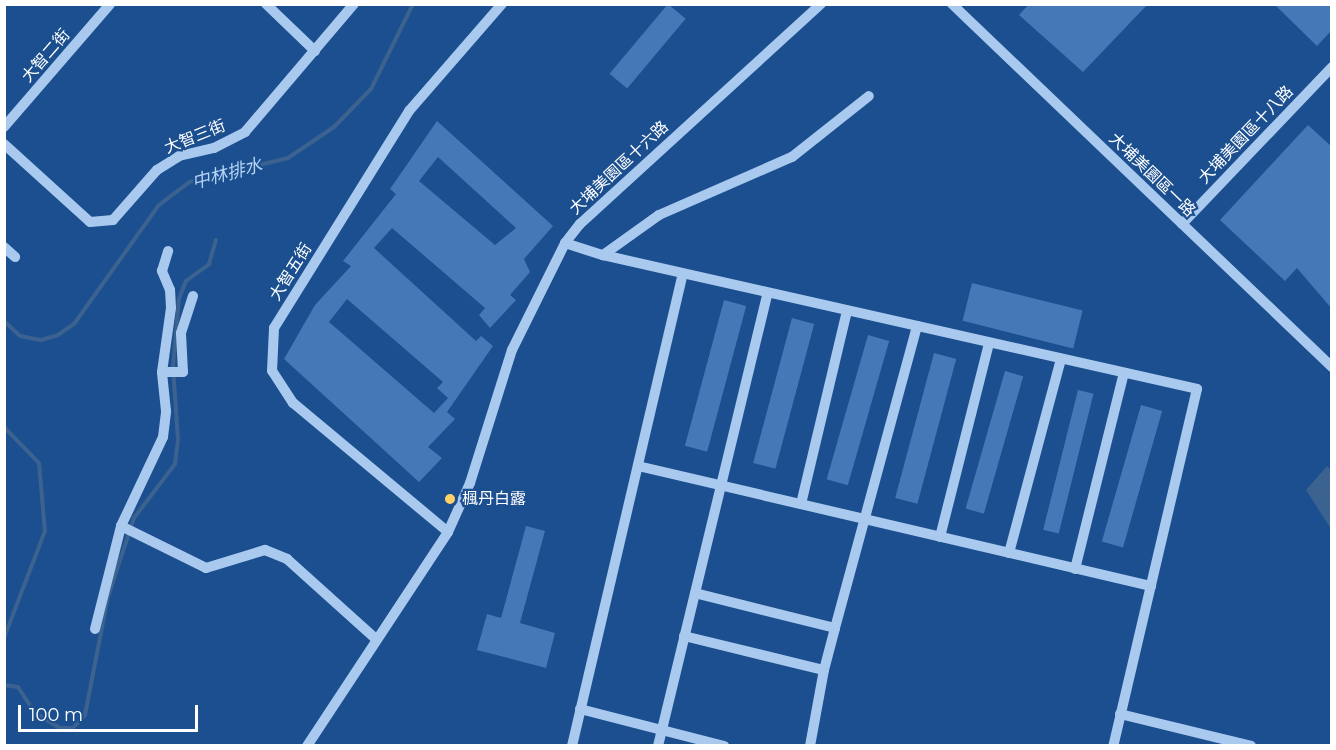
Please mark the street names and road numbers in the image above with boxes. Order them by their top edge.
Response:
street label: 大智二街 [18,26,74,86]
street label: 大埔美園區十八路 [1195,82,1297,188]
street label: 大智三街 [162,116,228,158]
street label: 大埔美園區十六路 [566,117,672,219]
street label: 大埔美園區一路 [1105,129,1199,221]
street label: 大智五街 [266,240,316,304]

